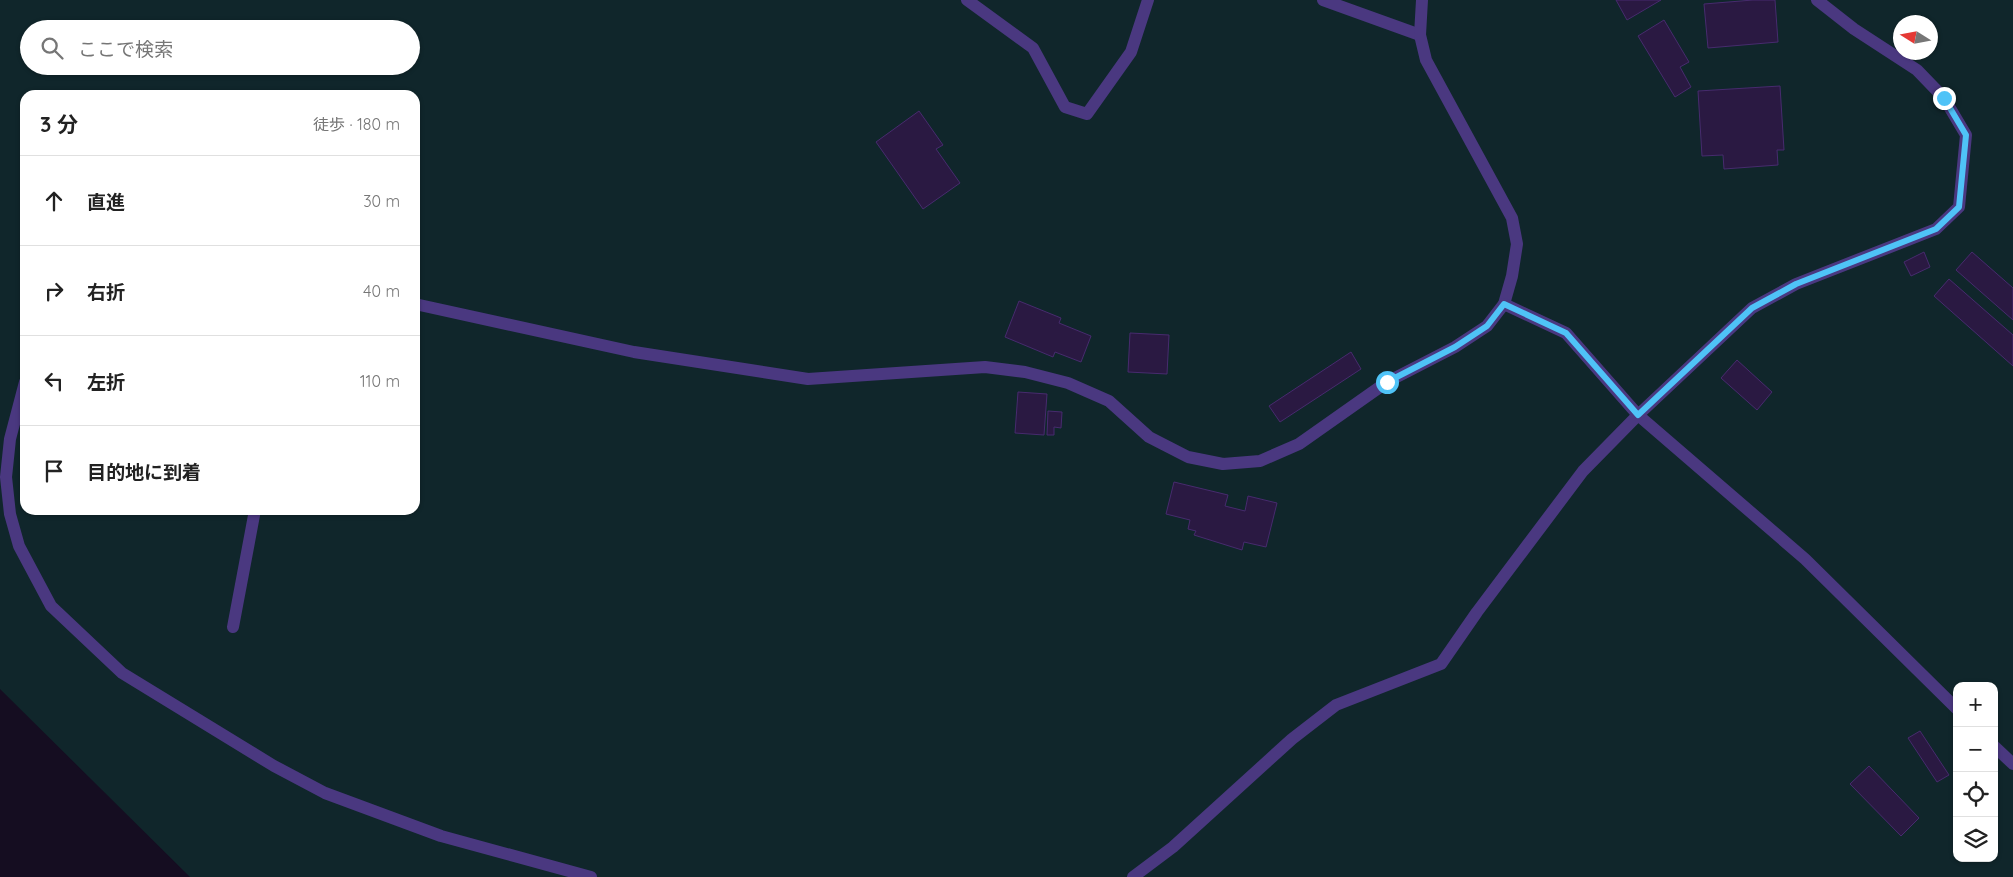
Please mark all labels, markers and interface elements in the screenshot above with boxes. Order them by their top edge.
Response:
north arrow [1893,15,1938,60]
search box [20,20,420,75]
icon: search [38,34,66,62]
text: ここで検索 [78,37,173,61]
route end [1933,87,1956,110]
text: 3 分 [40,111,78,137]
text: 徒歩 · 180 m [313,114,400,134]
icon: ahead [40,187,68,215]
text: 直進 [87,190,125,214]
text: 30 m [363,191,400,211]
icon: right [40,277,68,305]
text: 右折 [87,280,125,304]
text: 40 m [363,281,400,301]
icon: left [40,367,68,395]
text: 左折 [87,370,125,394]
text: 110 m [360,371,400,391]
route start [1376,371,1399,394]
icon: arrive [40,457,68,485]
text: 目的地に到着 [87,460,201,484]
map controls [1953,682,1998,862]
button: + [1953,682,1998,727]
button: − [1953,727,1998,772]
button: locate [1953,772,1998,817]
button: layers [1953,817,1998,862]

